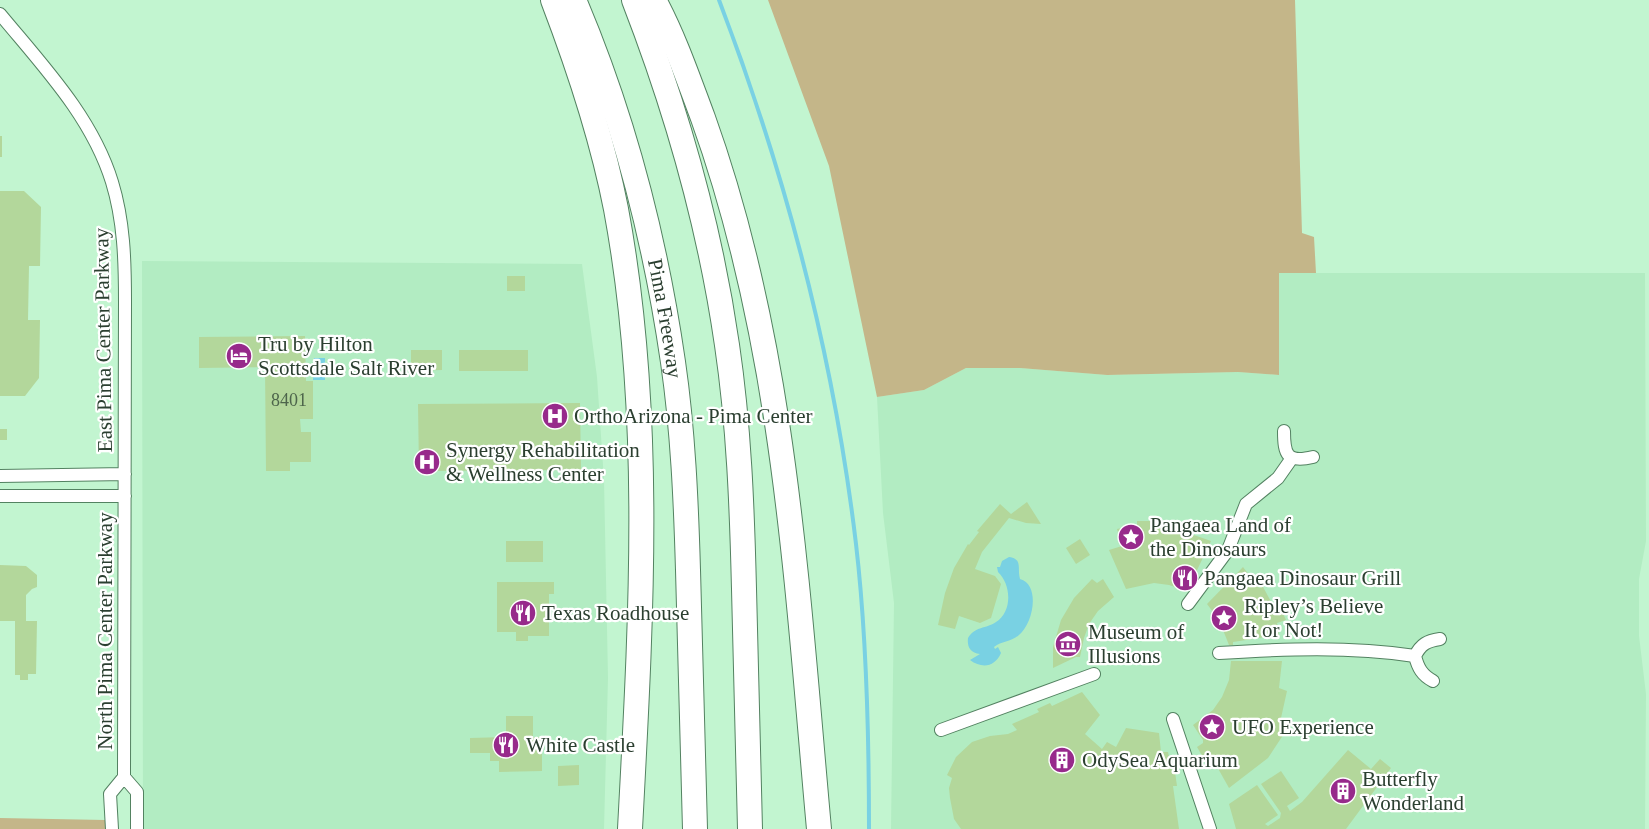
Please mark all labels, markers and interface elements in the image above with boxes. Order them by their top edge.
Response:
street label: East Pima Center Parkway [89,227,117,452]
street label: Pima Freeway [643,256,687,380]
place label: Tru by Hilton Scottsdale Salt River [258,332,434,380]
hotel icon: Tru by Hilton Scottsdale Salt River [224,341,254,371]
house number: 8401 [271,390,307,410]
hospital icon: OrthoArizona - Pima Center [540,401,570,431]
place label: OrthoArizona - Pima Center [574,404,813,428]
place label: Synergy Rehabilitation & Wellness Center [446,438,640,486]
hospital icon: Synergy Rehabilitation & Wellness Center [412,447,442,477]
street label: North Pima Center Parkway [93,512,117,750]
place label: Pangaea Land of the Dinosaurs [1150,513,1291,561]
place icon: Pangaea Land of the Dinosaurs [1116,522,1146,552]
restaurant icon: Pangaea Dinosaur Grill [1170,563,1200,593]
place label: Pangaea Dinosaur Grill [1204,566,1401,590]
place label: Ripley’s Believe It or Not! [1244,594,1383,642]
restaurant icon: Texas Roadhouse [508,598,538,628]
place label: Texas Roadhouse [542,601,689,625]
place icon: Ripley’s Believe It or Not! [1209,603,1239,633]
place label: Museum of Illusions [1088,620,1184,668]
museum icon: Museum of Illusions [1053,629,1083,659]
place icon: UFO Experience [1197,712,1227,742]
place label: UFO Experience [1232,715,1374,739]
restaurant icon: White Castle [491,730,521,760]
place label: White Castle [526,733,635,757]
building icon: OdySea Aquarium [1047,745,1077,775]
place label: OdySea Aquarium [1082,748,1238,772]
place label: Butterfly Wonderland [1362,767,1465,815]
building icon: Butterfly Wonderland [1328,776,1358,806]

